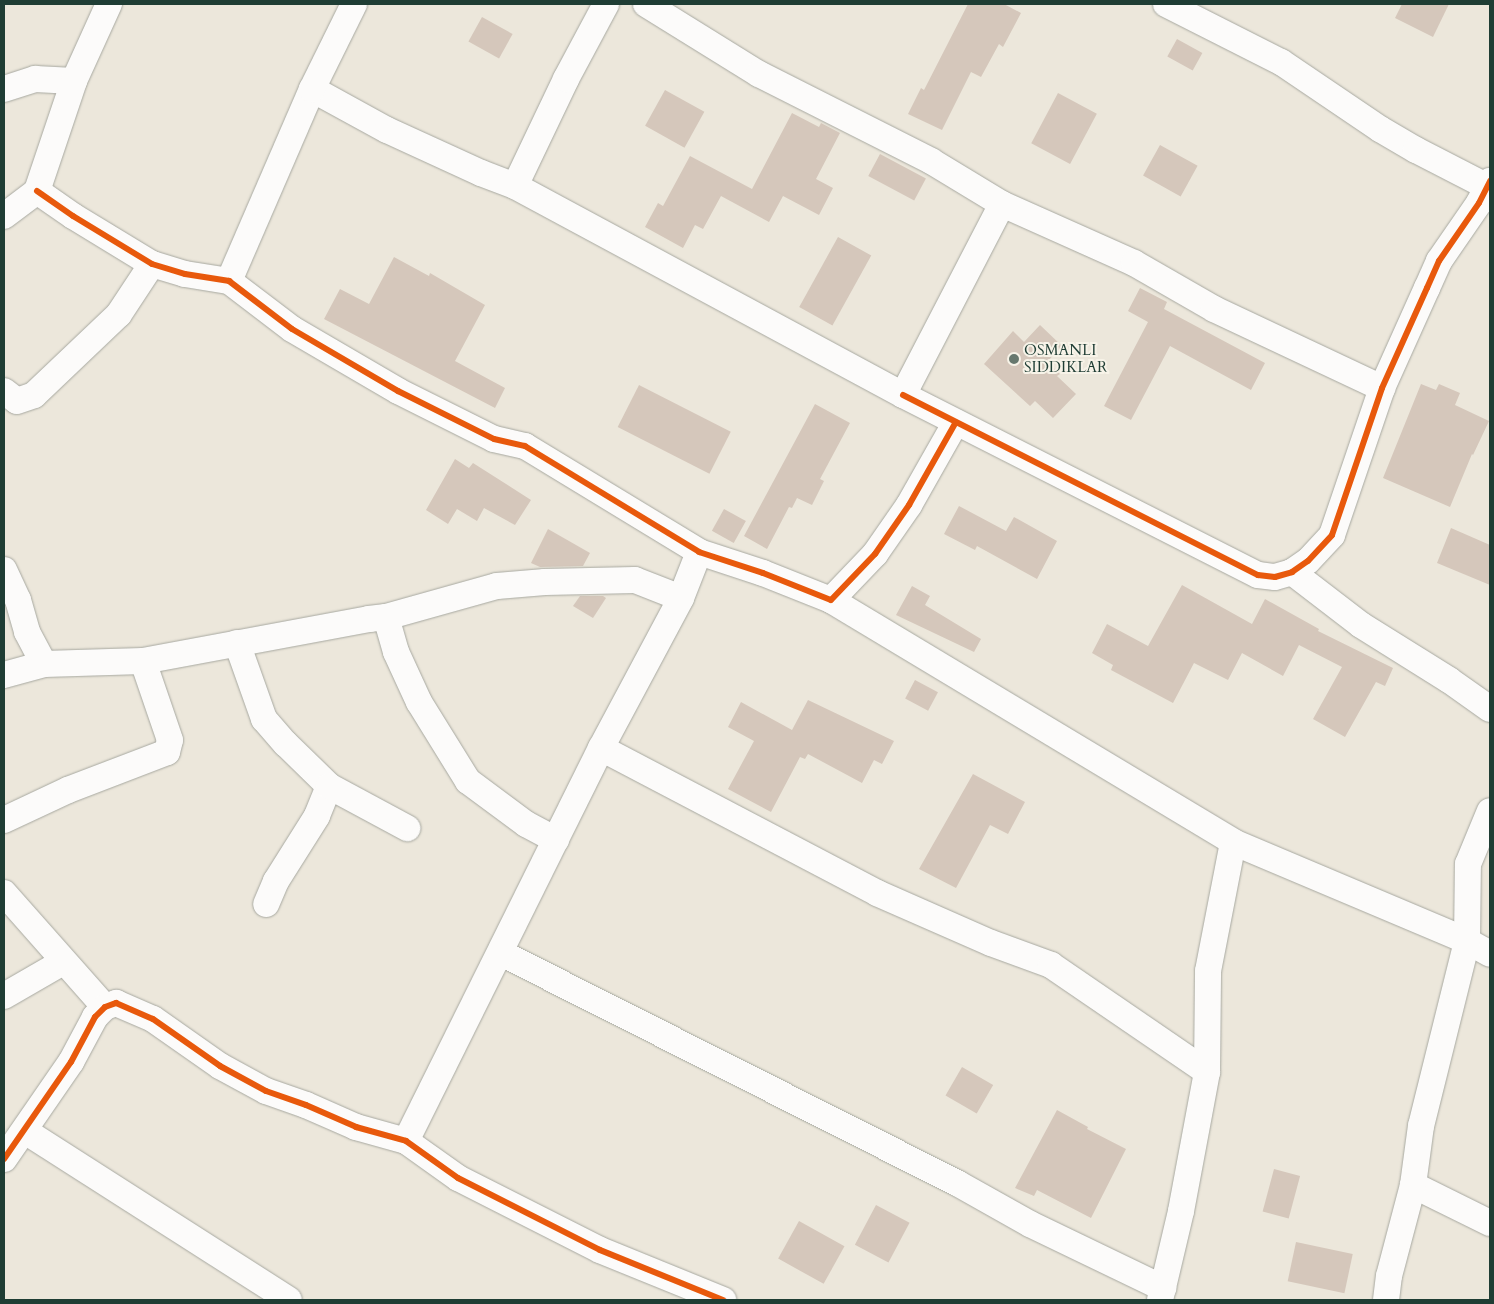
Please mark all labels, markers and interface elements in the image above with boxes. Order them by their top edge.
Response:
place label: OSMANLI SIDDIKLAR [1024,341,1107,376]
marker: OSMANLI SIDDIKLAR [1008,353,1020,365]

